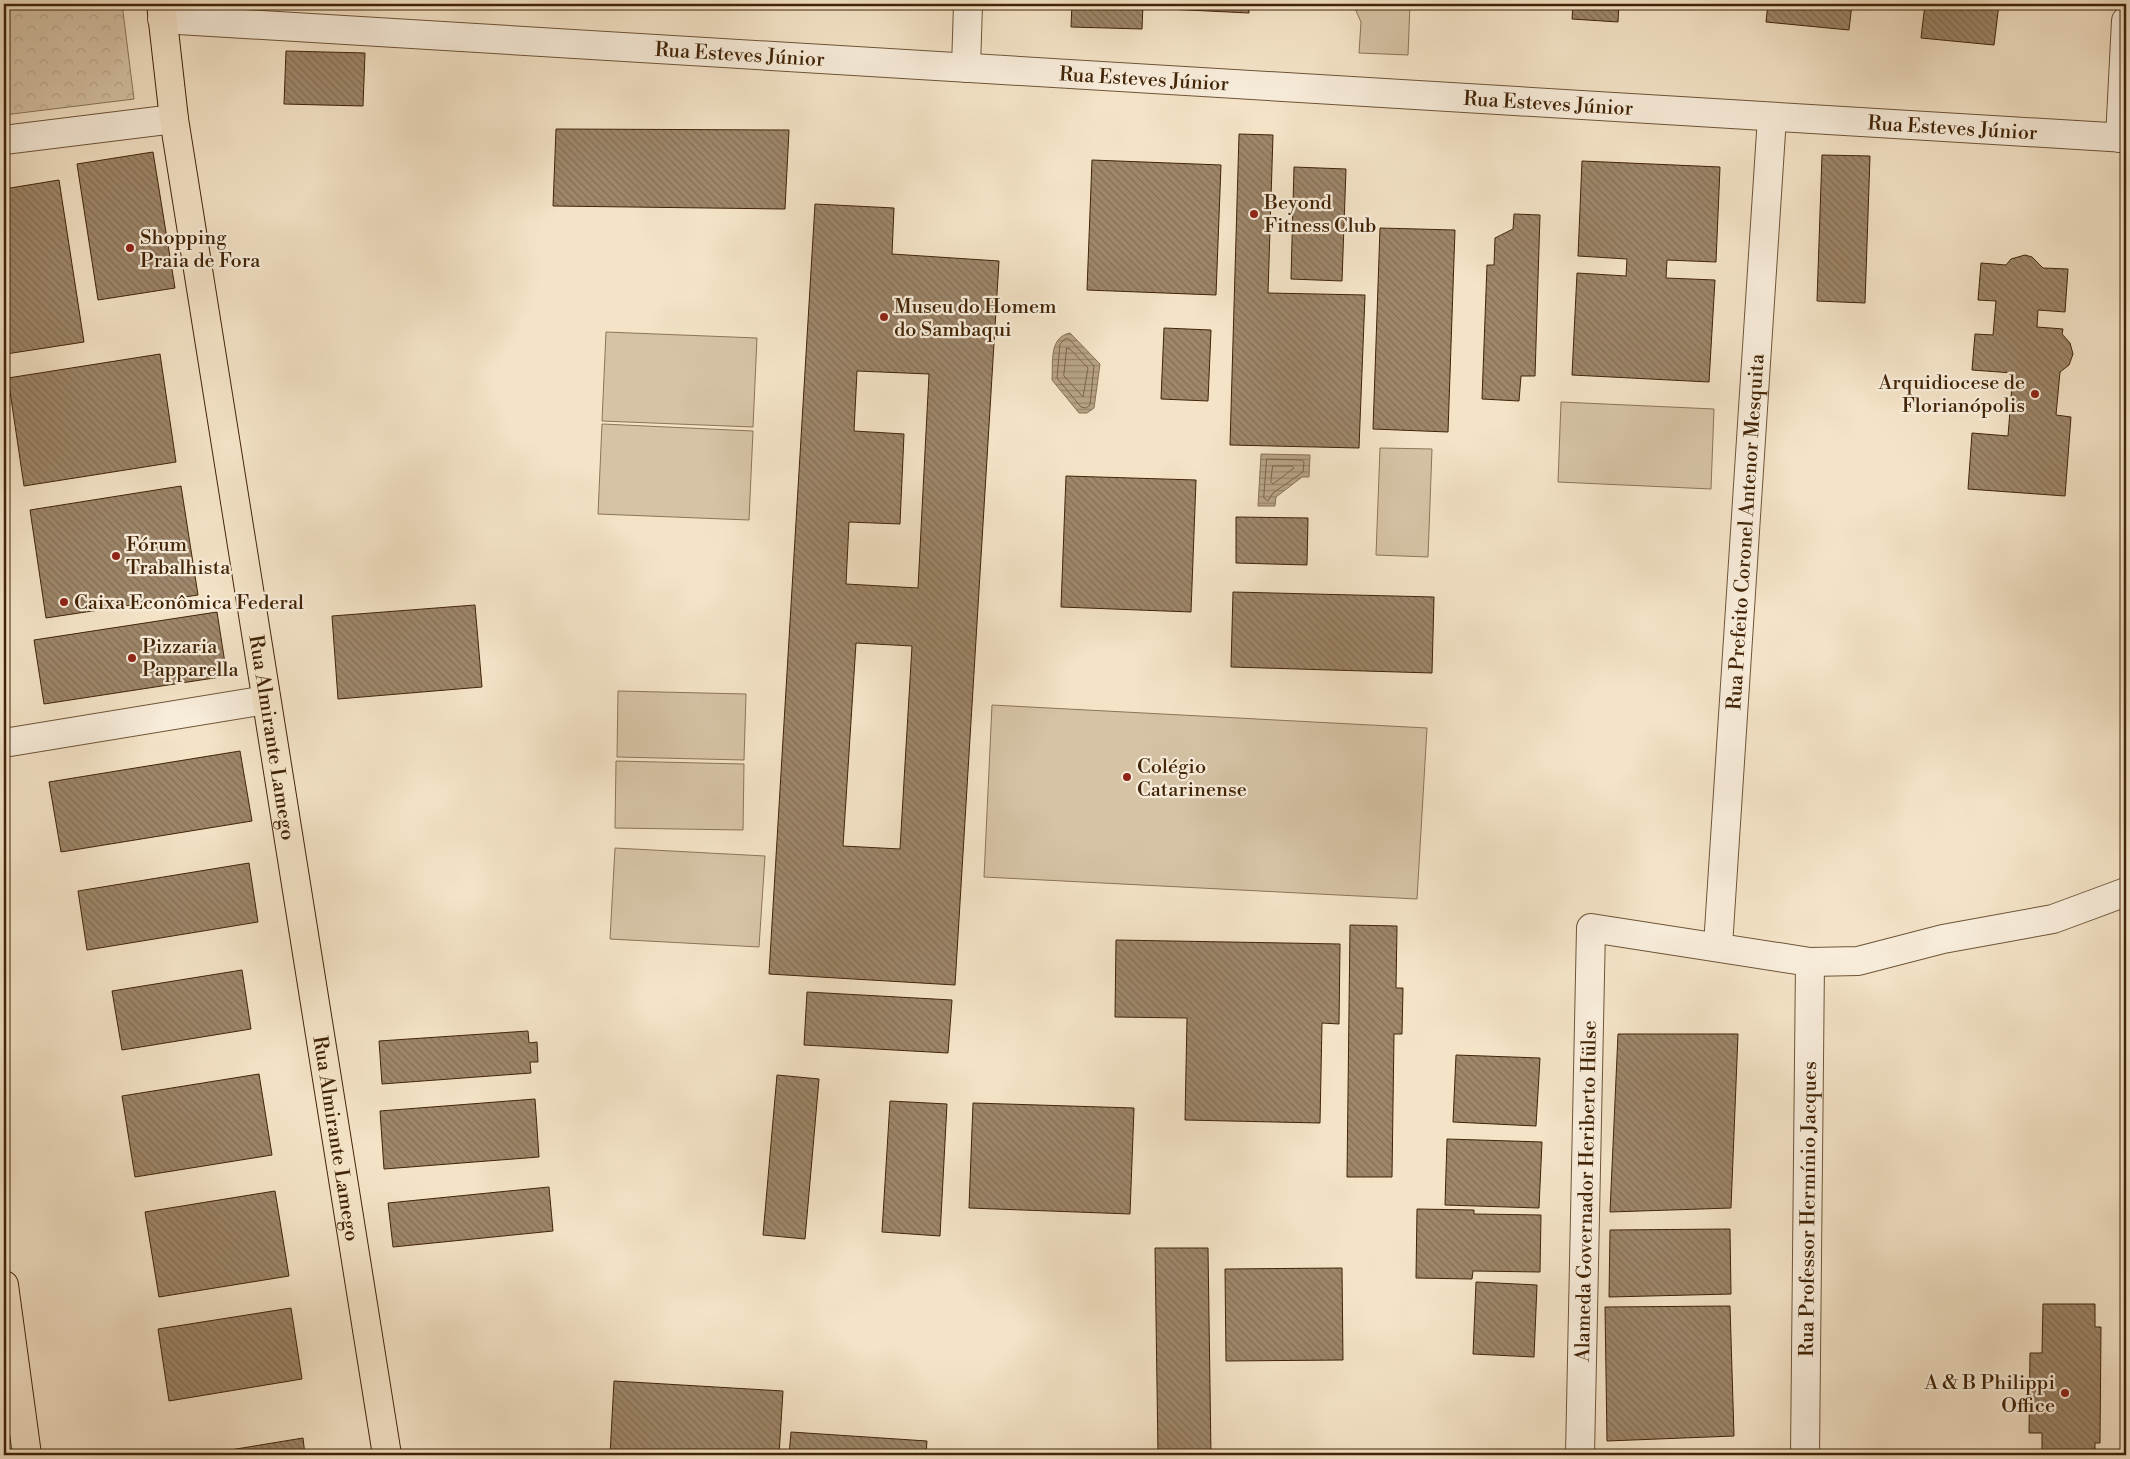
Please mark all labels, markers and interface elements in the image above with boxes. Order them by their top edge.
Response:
street label: Rua Esteves Júnior [654,38,826,73]
street label: Rua Esteves Júnior [1058,62,1230,98]
street label: Rua Esteves Júnior [1463,87,1634,122]
street label: Rua Esteves Júnior [1867,111,2039,147]
place label: Beyond Fitness Club [1263,191,1376,239]
marker: Beyond Fitness Club [1248,208,1260,220]
place label: Shopping Praia de Fora [140,226,261,274]
marker: Shopping Praia de Fora [124,242,136,254]
place label: Museu do Homem do Sambaqui [894,295,1057,343]
marker: Museu do Homem do Sambaqui [878,311,890,323]
street label: Rua Prefeito Coronel Antenor Mesquita [1722,352,1771,711]
place label: Arquidiocese de Florianópolis [1878,371,2025,419]
marker: Arquidiocese de Florianópolis [2029,388,2041,400]
place label: Fórum Trabalhista [126,533,231,581]
marker: Fórum Trabalhista [110,550,122,562]
place label: Caixa Econômica Federal [74,591,304,616]
marker: Caixa Econômica Federal [58,596,70,608]
street label: Rua Almirante Lamego [242,633,300,842]
place label: Pizzaria Papparella [142,635,239,683]
marker: Pizzaria Papparella [126,652,138,664]
place label: Colégio Catarinense [1137,755,1247,803]
marker: Colégio Catarinense [1121,771,1133,783]
street label: Alameda Governador Heriberto Hülse [1571,1020,1603,1363]
street label: Rua Almirante Lamego [306,1034,364,1243]
street label: Rua Professor Hermínio Jacques [1795,1061,1823,1357]
place label: A & B Philippi Office [1923,1371,2055,1419]
marker: A & B Philippi Office [2059,1387,2071,1399]

